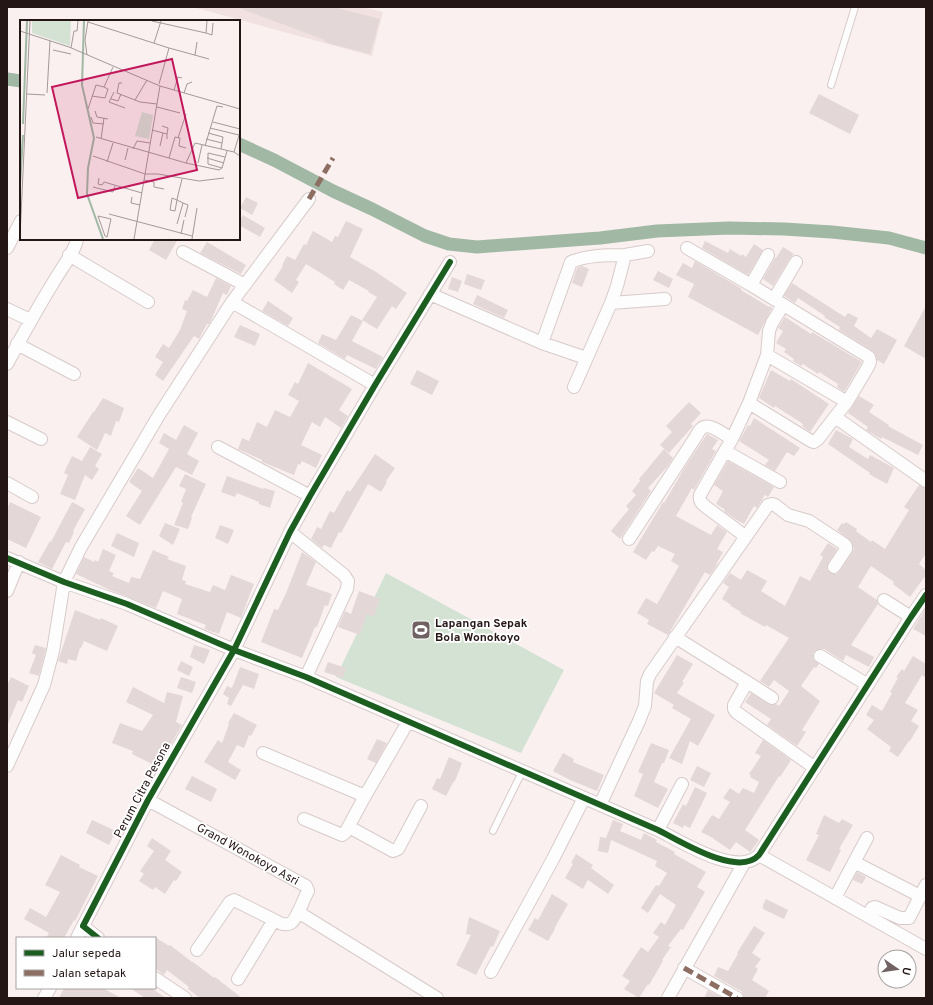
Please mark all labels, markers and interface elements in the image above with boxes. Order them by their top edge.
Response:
inset map [20,20,240,240]
place label: Lapangan Sepak Bola Wonokoyo [435,616,528,646]
sports icon: Lapangan Sepak Bola Wonokoyo [410,619,432,641]
street label: Perum Citra Pesona [111,740,175,841]
street label: Grand Wonokoyo Asri [193,820,302,890]
legend [16,937,156,989]
text: Jalur sepeda [52,946,121,962]
north arrow [877,949,917,989]
text: Jalan setapak [52,966,126,982]
text: U [898,966,913,976]

